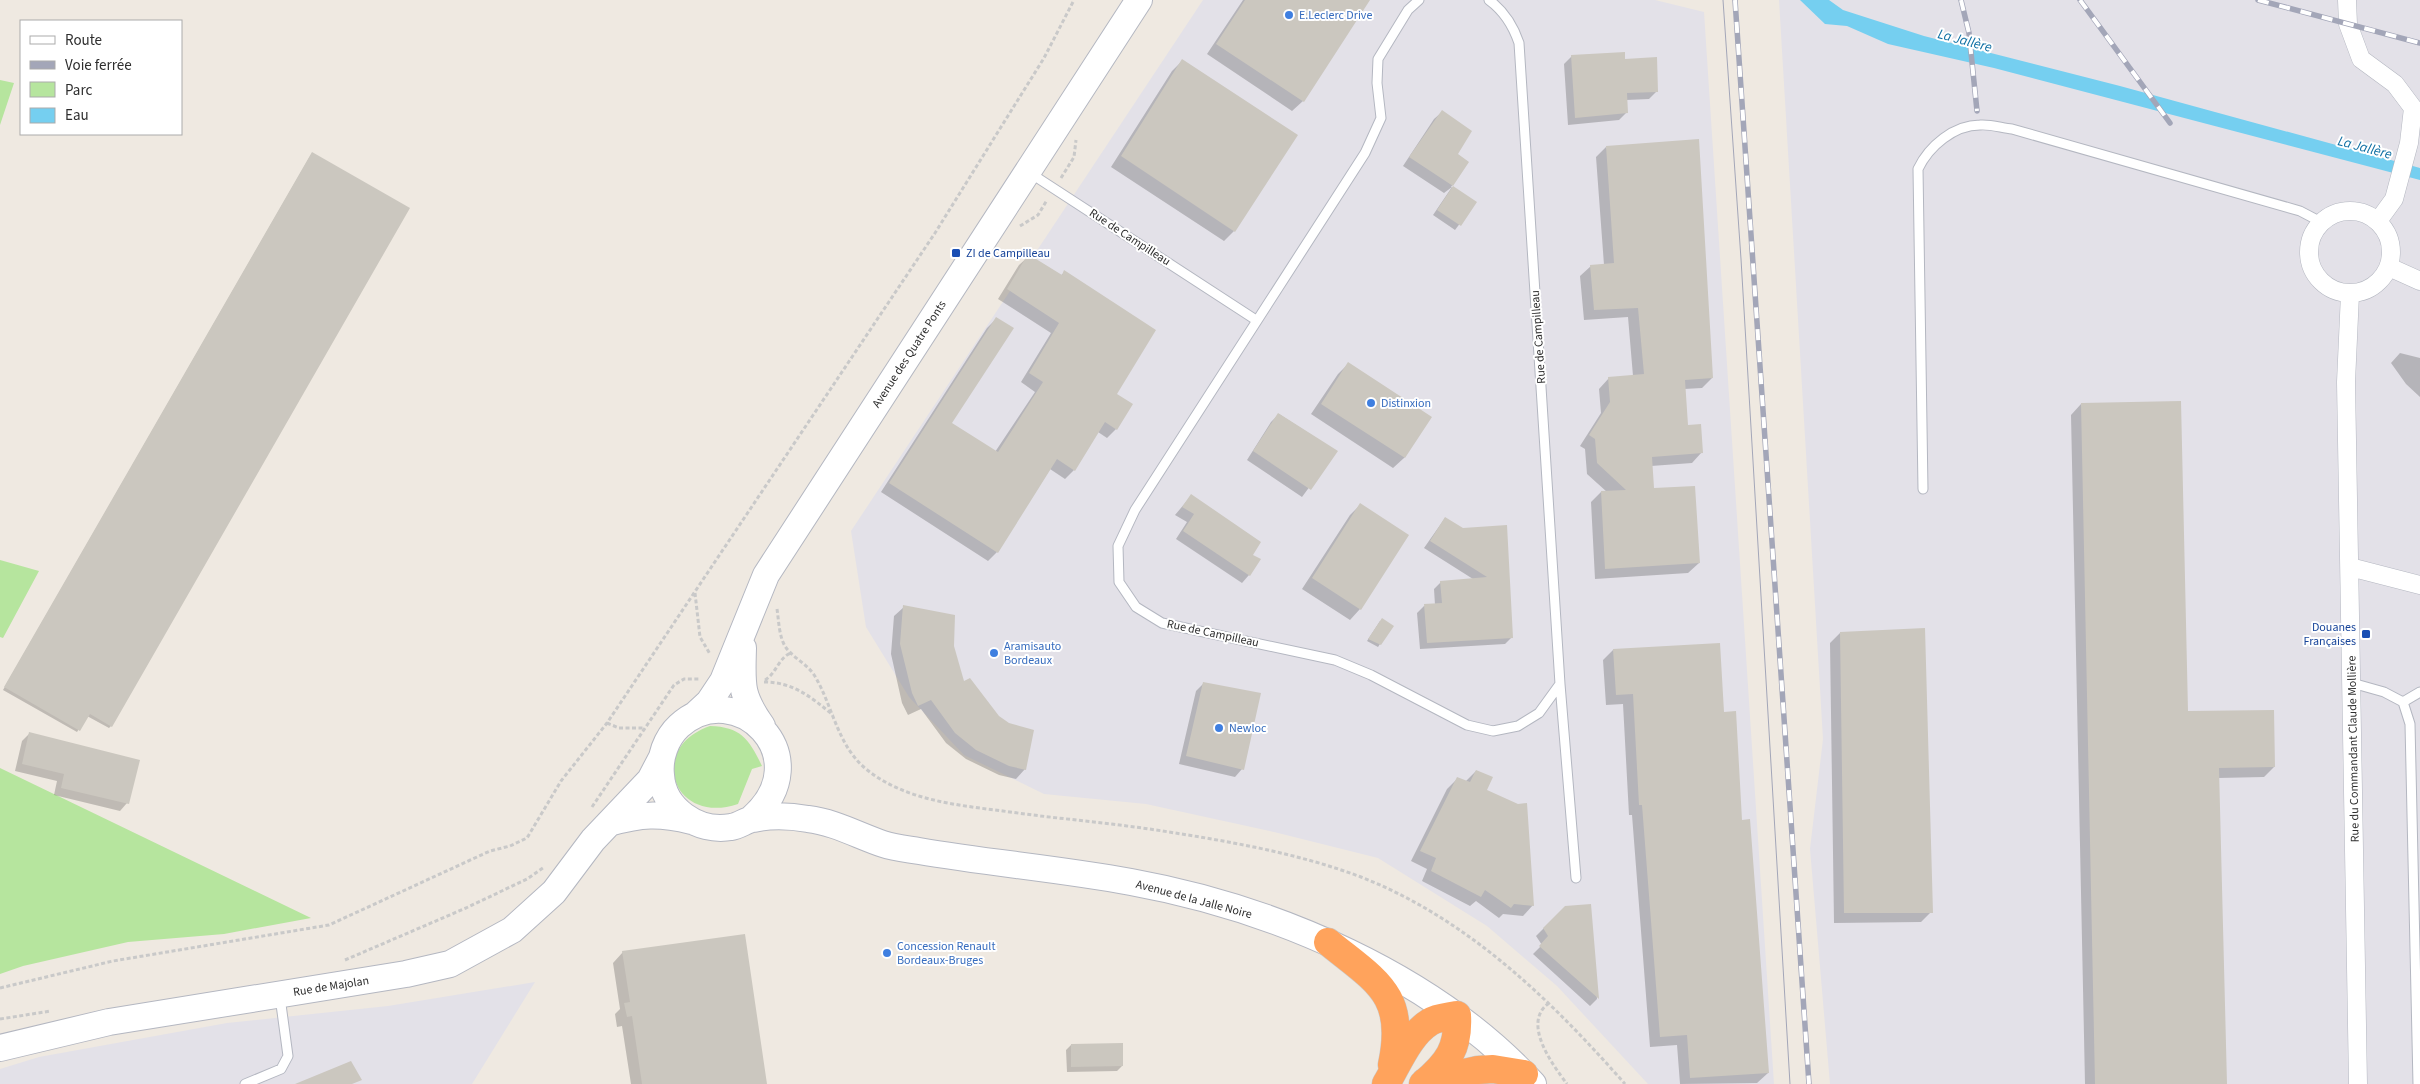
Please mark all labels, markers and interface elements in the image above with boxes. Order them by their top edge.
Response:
place label: E.Leclerc Drive [1299,7,1372,24]
marker: E.Leclerc Drive [1283,9,1295,21]
legend [20,20,182,135]
water label: La Jallère [1935,24,1994,58]
text: Route [65,30,102,51]
text: Voie ferrée [65,55,132,76]
text: Parc [65,80,92,101]
text: Eau [65,105,89,126]
water label: La Jallère [2335,131,2394,165]
street label: Rue de Campilleau [1086,205,1174,270]
place label: ZI de Campilleau [966,245,1050,262]
marker: ZI de Campilleau [950,247,962,259]
street label: Rue de Campilleau [1527,290,1550,384]
street label: Avenue des Quatre Ponts [868,297,951,411]
place label: Distinxion [1381,395,1431,412]
marker: Distinxion [1365,397,1377,409]
street label: Rue de Campilleau [1165,615,1260,652]
place label: Douanes Françaises [2303,619,2356,650]
marker: Douanes Françaises [2360,628,2372,640]
place label: Aramisauto Bordeaux [1004,638,1061,669]
marker: Aramisauto Bordeaux [988,647,1000,659]
street label: Rue du Commandant Claude Mollière [2343,655,2364,842]
place label: Newloc [1229,720,1267,737]
marker: Newloc [1213,722,1225,734]
street label: Avenue de la Jalle Noire [1134,876,1254,923]
place label: Concession Renault Bordeaux-Bruges [897,938,995,969]
marker: Concession Renault Bordeaux-Bruges [881,947,893,959]
street label: Rue de Majolan [292,972,370,1001]

